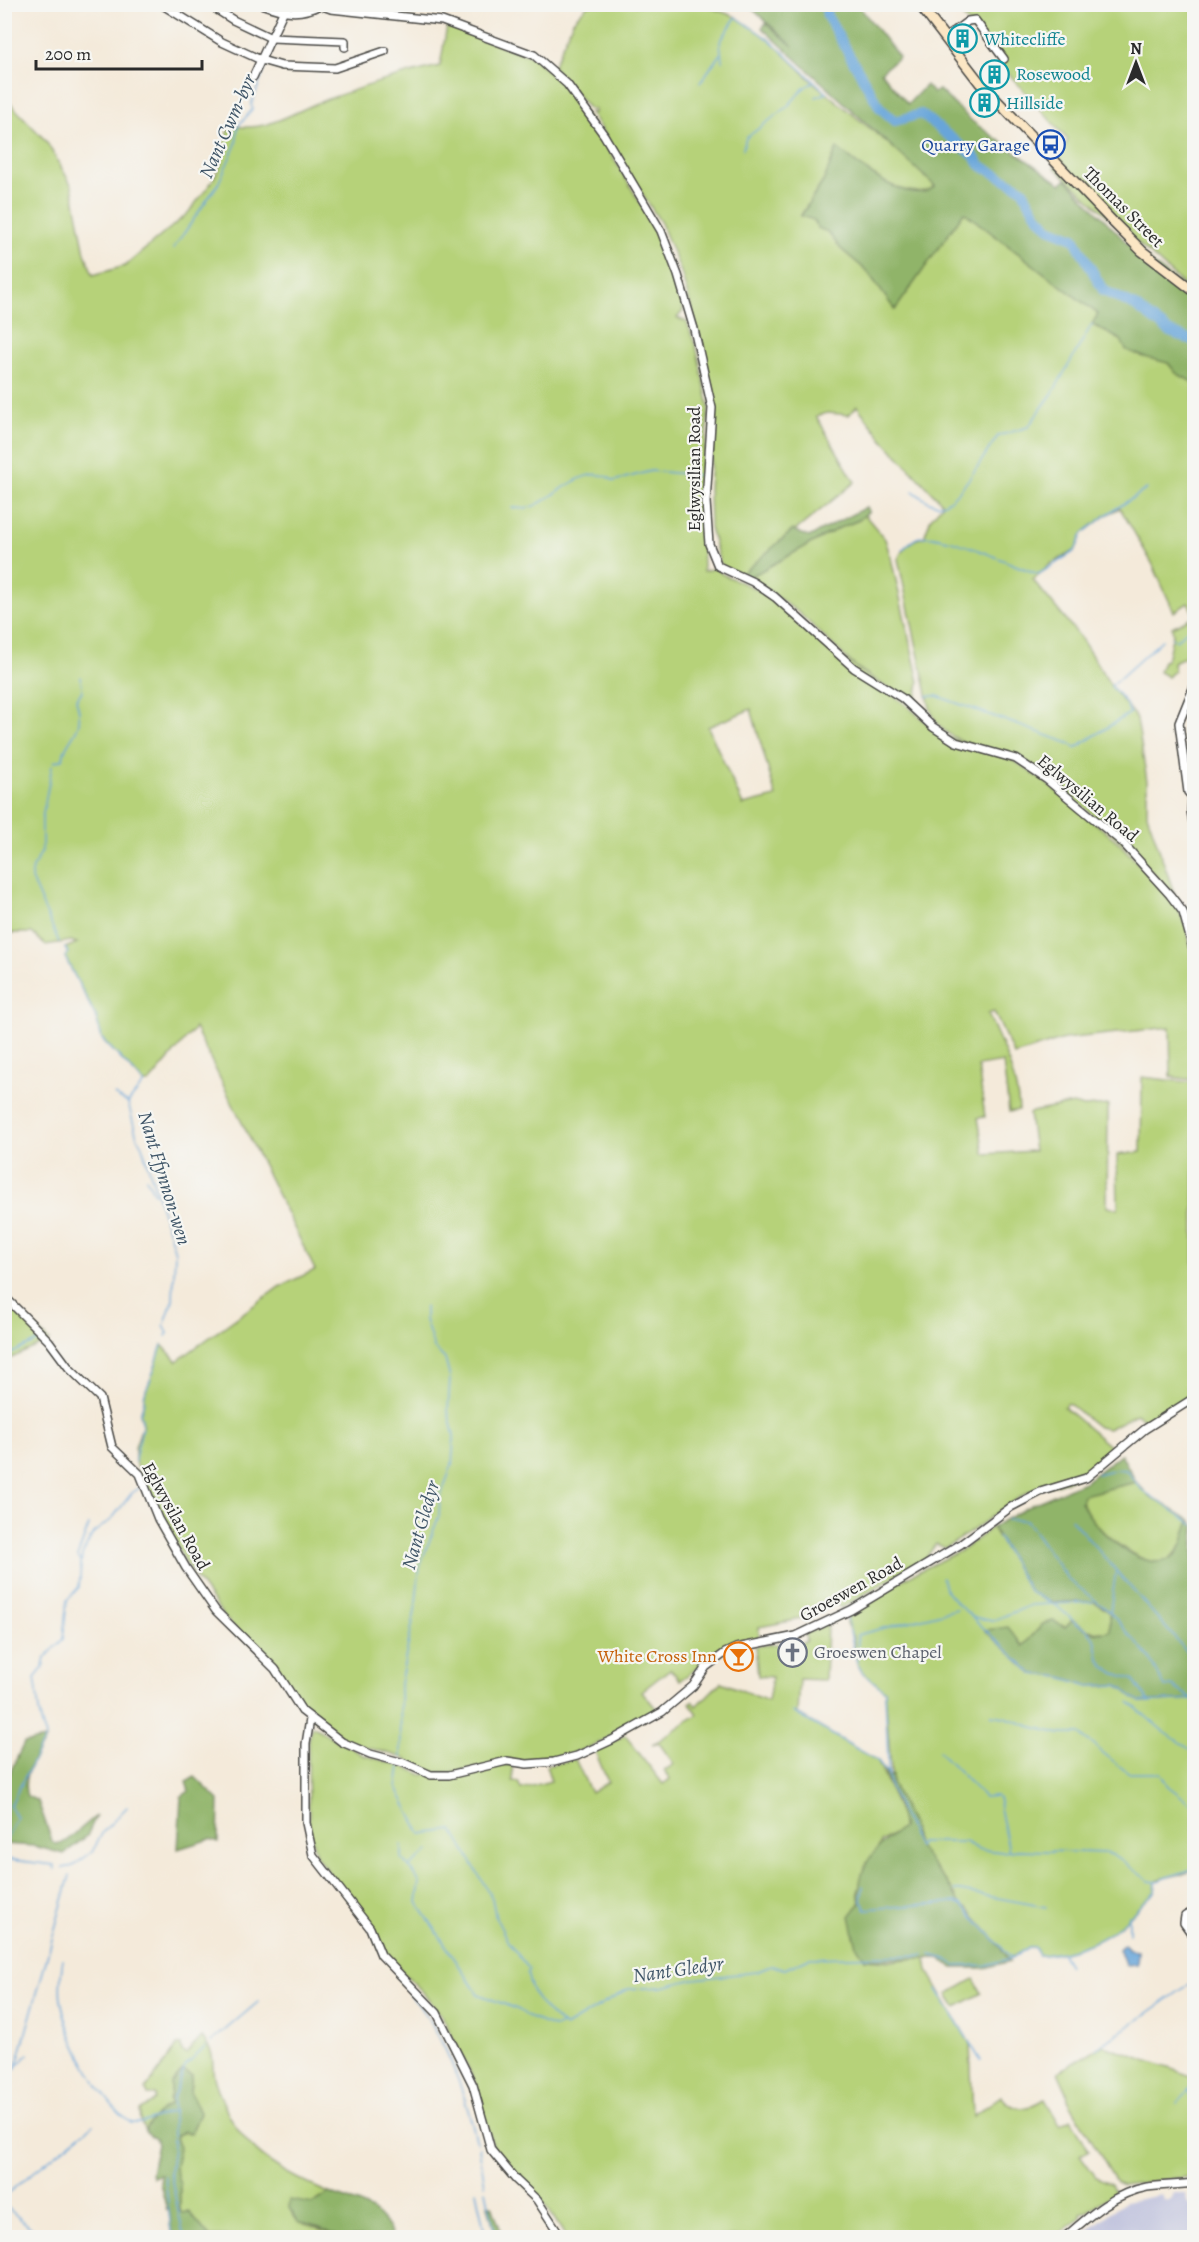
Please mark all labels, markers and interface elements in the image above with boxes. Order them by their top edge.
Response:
building icon: Whitecliffe [947,23,979,55]
place label: Whitecliffe [983,27,1065,51]
scale bar [36,33,202,71]
north arrow [1106,33,1166,93]
text: N [1130,38,1142,60]
text: 200 m [45,42,91,66]
building icon: Rosewood [979,58,1011,90]
place label: Rosewood [1016,62,1091,86]
water label: Nant Cwm-byr [192,69,263,183]
building icon: Hillside [969,87,1001,119]
place label: Hillside [1006,91,1063,115]
bus stop icon: Quarry Garage [1035,129,1067,161]
place label: Quarry Garage [921,133,1030,157]
street label: Thomas Street [1078,161,1170,253]
street label: Eglwysilian Road [682,406,706,532]
street label: Eglwysilian Road [1032,749,1144,848]
water label: Nant Ffynnon-wen [131,1108,198,1248]
street label: Eglwysilan Road [136,1458,216,1575]
water label: Nant Gledyr [395,1476,446,1573]
street label: Groeswen Road [795,1551,907,1627]
church icon: Groeswen Chapel [777,1636,809,1668]
bar icon: White Cross Inn [722,1640,754,1672]
place label: Groeswen Chapel [814,1640,942,1664]
place label: White Cross Inn [596,1644,717,1668]
water label: Nant Gledyr [631,1950,726,1989]

